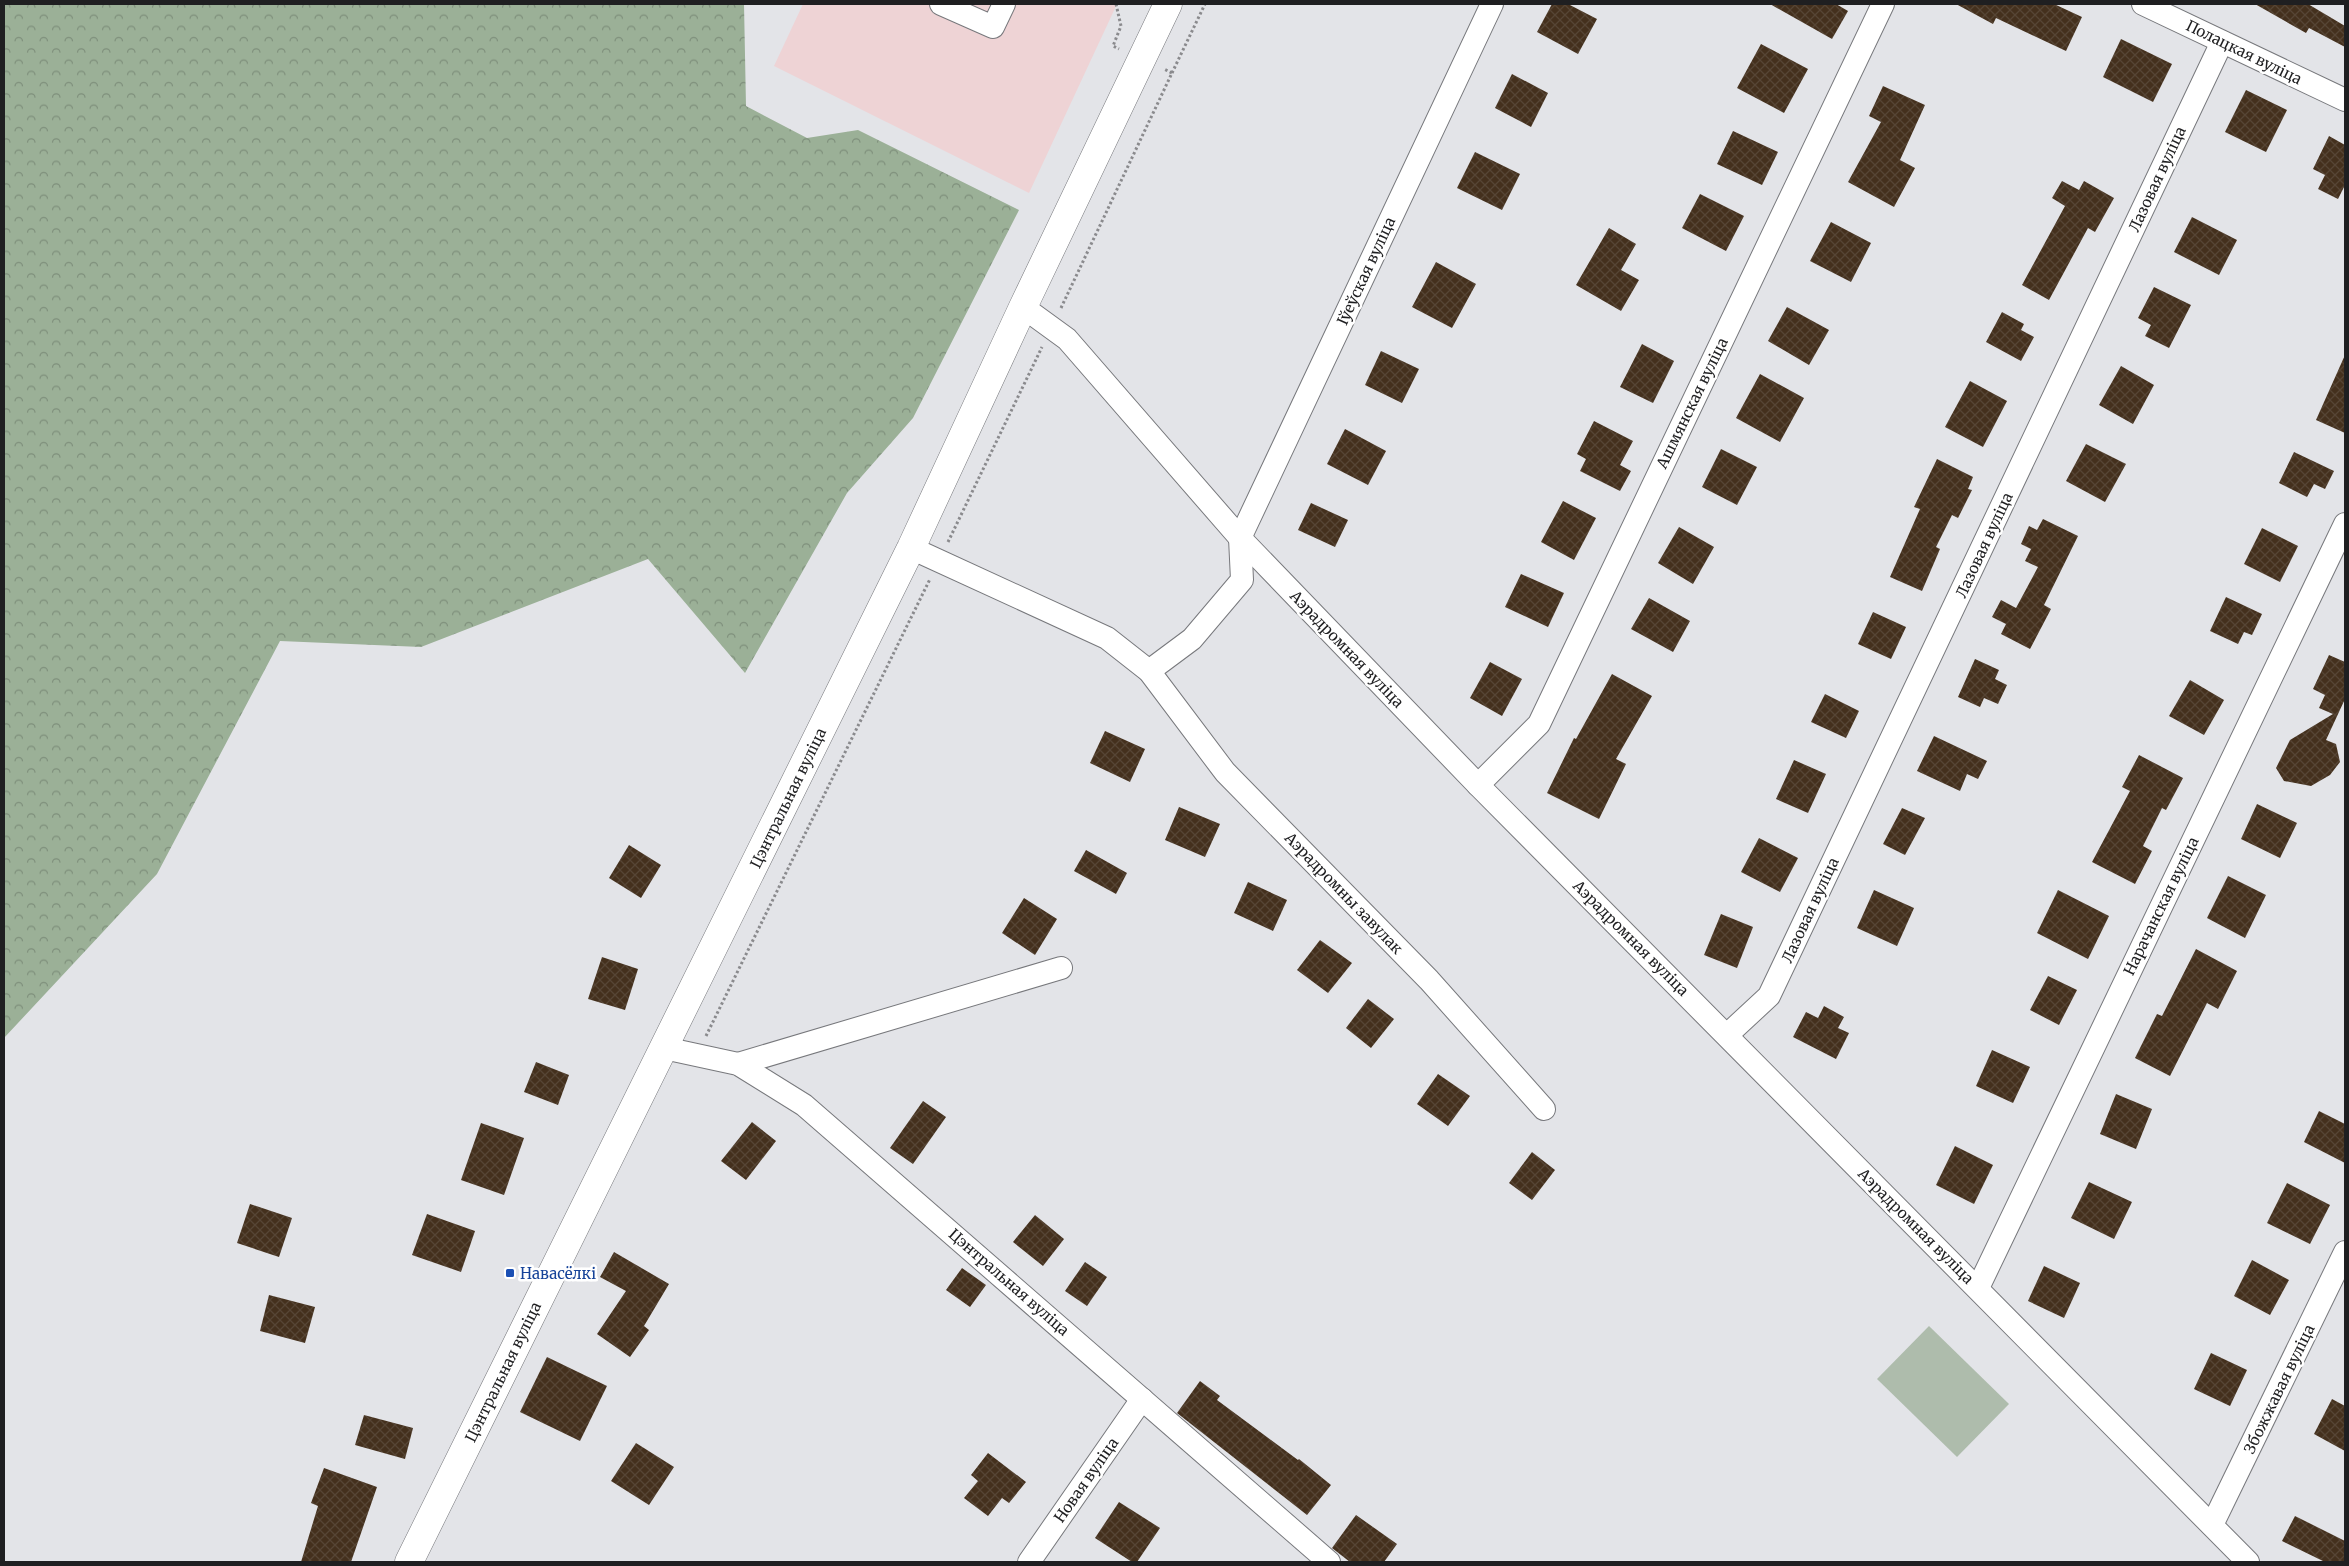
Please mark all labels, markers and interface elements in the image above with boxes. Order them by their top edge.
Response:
street label: Полацкая вуліца [2183,16,2305,88]
street label: Лазовая вуліца [2124,123,2190,235]
street label: Іўеўская вуліца [1333,214,1399,328]
street label: Ашмянская вуліца [1652,335,1732,472]
street label: Лазовая вуліца [1951,489,2017,601]
street label: Аэрадромная вуліца [1285,586,1408,712]
street label: Цэнтральная вуліца [746,725,830,871]
street label: Аэрадромны завулак [1280,827,1407,958]
street label: Нарачанская вуліца [2119,834,2203,978]
street label: Лазовая вуліца [1777,854,1843,966]
street label: Аэрадромная вуліца [1569,876,1693,1000]
street label: Аэрадромная вуліца [1854,1164,1978,1288]
street label: Цэнтральная вуліца [945,1224,1073,1340]
place label: Навасёлкі [520,1264,596,1283]
marker: Навасёлкі [504,1267,516,1279]
street label: Цэнтральная вуліца [461,1299,545,1445]
street label: Збожжавая вуліца [2239,1321,2319,1457]
street label: Новая вуліца [1050,1434,1122,1526]

